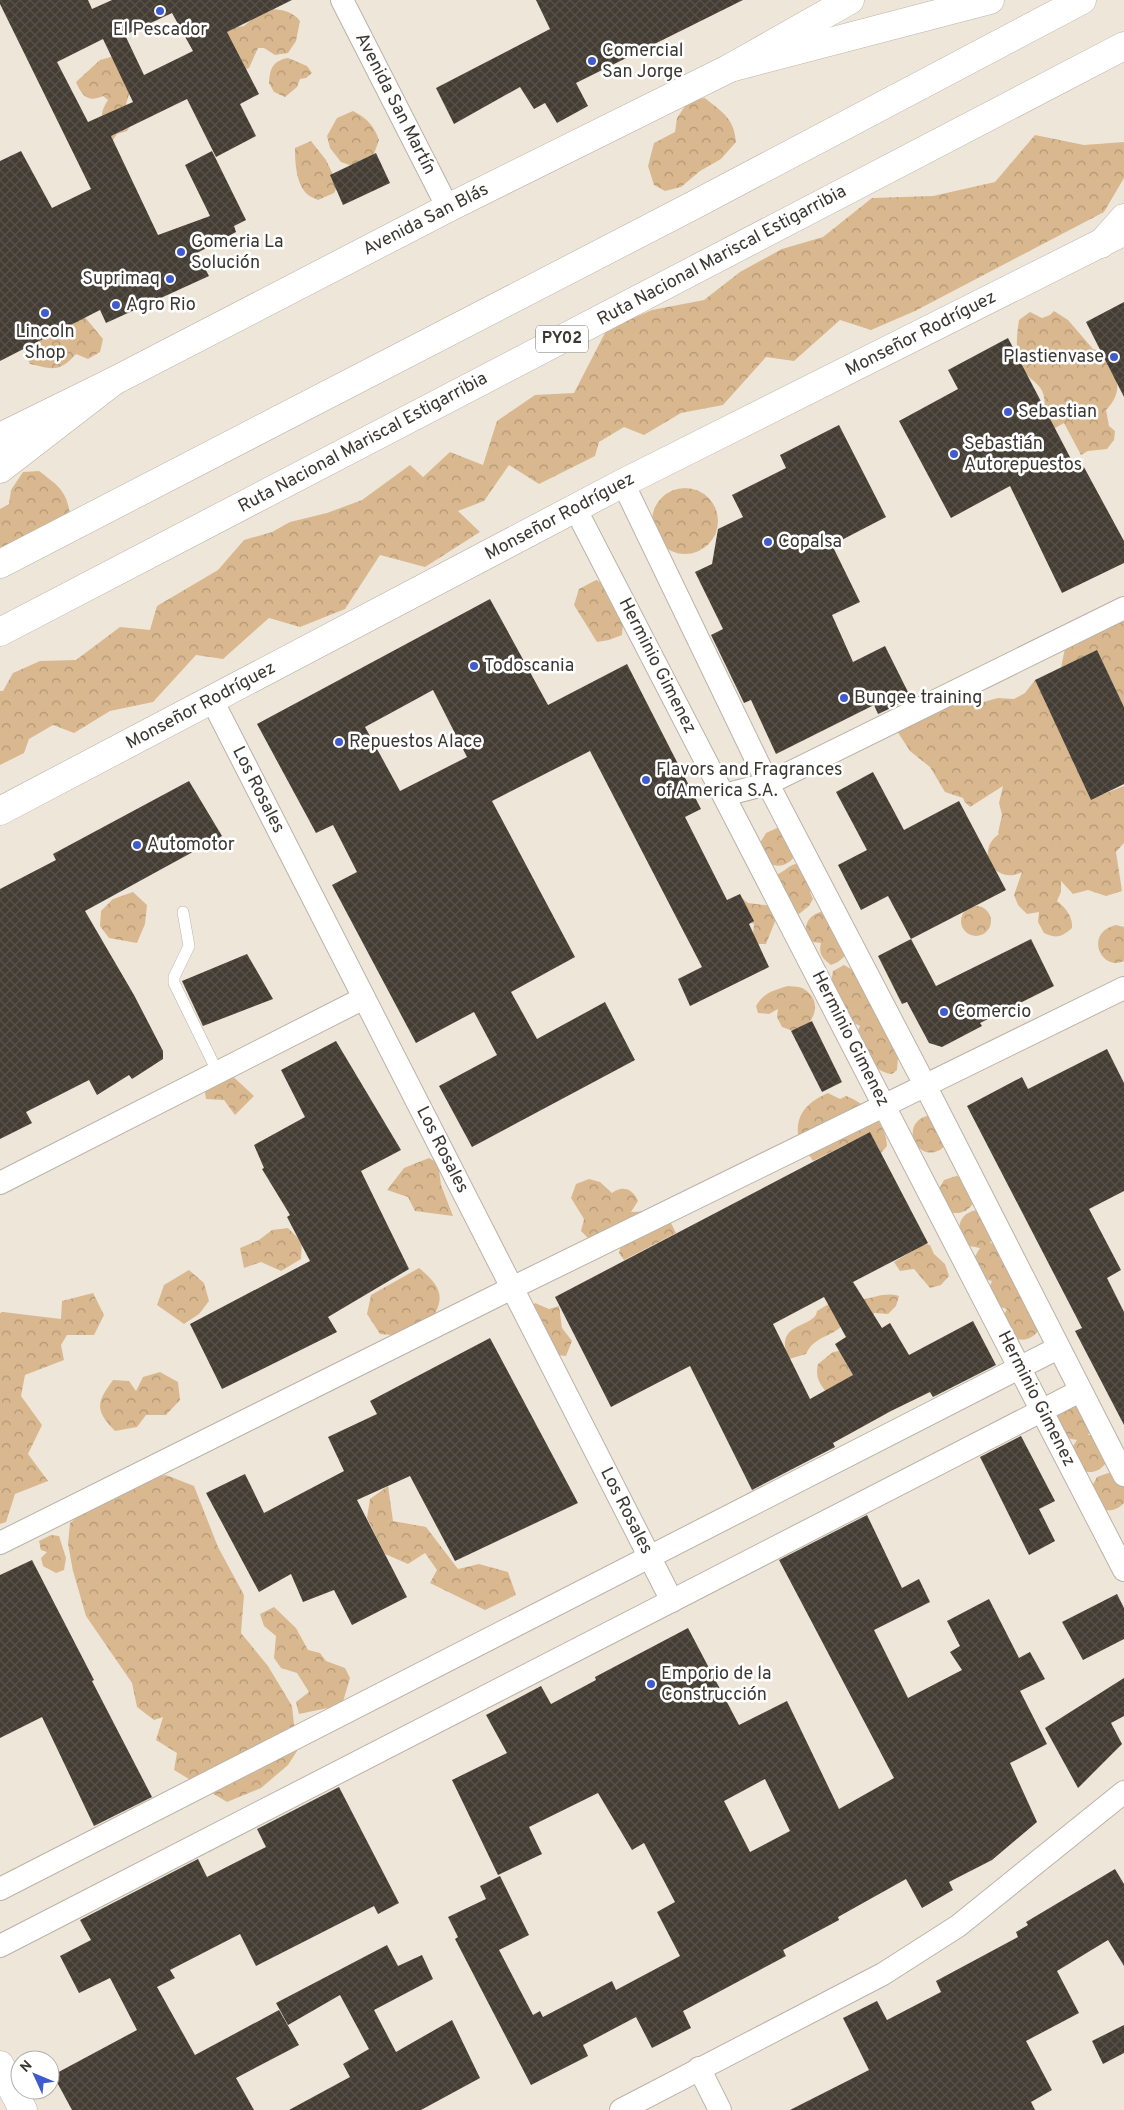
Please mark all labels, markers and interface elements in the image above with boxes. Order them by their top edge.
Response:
marker: El Pescador [154,5,166,17]
place label: El Pescador [113,19,207,42]
street label: Avenida San Martín [349,29,441,179]
place label: Comercial San Jorge [602,40,683,84]
marker: Comercial San Jorge [586,55,598,67]
street label: Avenida San Blás [359,178,493,262]
street label: Ruta Nacional Mariscal Estigarribia [593,180,851,332]
place label: Gomeria La Solución [191,231,283,275]
marker: Gomeria La Solución [175,246,187,258]
place label: Suprimaq [82,268,160,291]
marker: Suprimaq [164,273,176,285]
street label: Monseñor Rodríguez [842,286,1000,382]
place label: Agro Rio [126,294,196,317]
marker: Agro Rio [110,299,122,311]
marker: Lincoln Shop [39,307,51,319]
place label: Lincoln Shop [15,321,75,365]
road number: PY02 [536,326,588,352]
place label: Plastienvase [1003,346,1104,369]
marker: Plastienvase [1108,351,1120,363]
street label: Ruta Nacional Mariscal Estigarribia [234,367,492,519]
place label: Sebastian [1018,401,1097,424]
marker: Sebastian [1002,406,1014,418]
place label: Sebastián Autorepuestos [964,433,1082,477]
marker: Sebastián Autorepuestos [948,448,960,460]
street label: Monseñor Rodríguez [481,468,639,566]
place label: Copalsa [778,531,842,554]
marker: Copalsa [762,536,774,548]
street label: Herminio Gimenez [613,594,701,738]
place label: Todoscania [484,655,574,678]
street label: Monseñor Rodríguez [122,657,280,755]
marker: Todoscania [468,660,480,672]
place label: Bungee training [854,687,982,710]
marker: Bungee training [838,692,850,704]
place label: Repuestos Alace [349,731,482,754]
marker: Repuestos Alace [333,736,345,748]
street label: Los Rosales [226,743,290,837]
place label: Flavors and Fragrances of America S.A. [656,759,843,803]
marker: Flavors and Fragrances of America S.A. [640,774,652,786]
place label: Automotor [147,834,235,857]
marker: Automotor [131,839,143,851]
street label: Herminio Gimenez [806,967,894,1111]
place label: Comercio [954,1001,1031,1024]
marker: Comercio [938,1006,950,1018]
street label: Los Rosales [410,1103,474,1197]
street label: Herminio Gimenez [992,1327,1080,1471]
street label: Los Rosales [594,1464,658,1558]
place label: Emporio de la Construcción [661,1663,772,1707]
marker: Emporio de la Construcción [645,1678,657,1690]
north arrow [10,2050,60,2100]
text: N [17,2057,36,2077]

